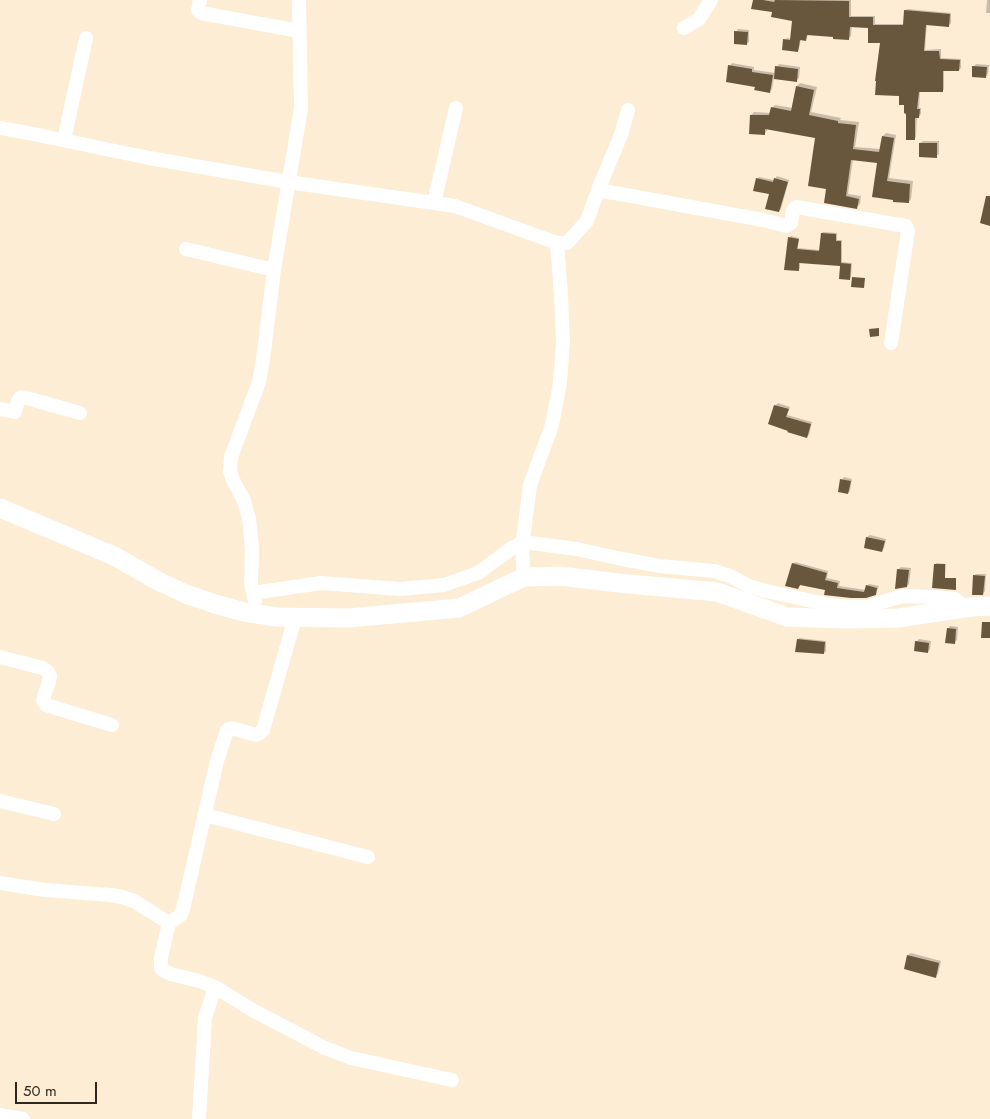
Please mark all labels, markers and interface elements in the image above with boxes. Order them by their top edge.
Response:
scale bar [18,1072,100,1104]
text: 50 m [23,1080,57,1102]

